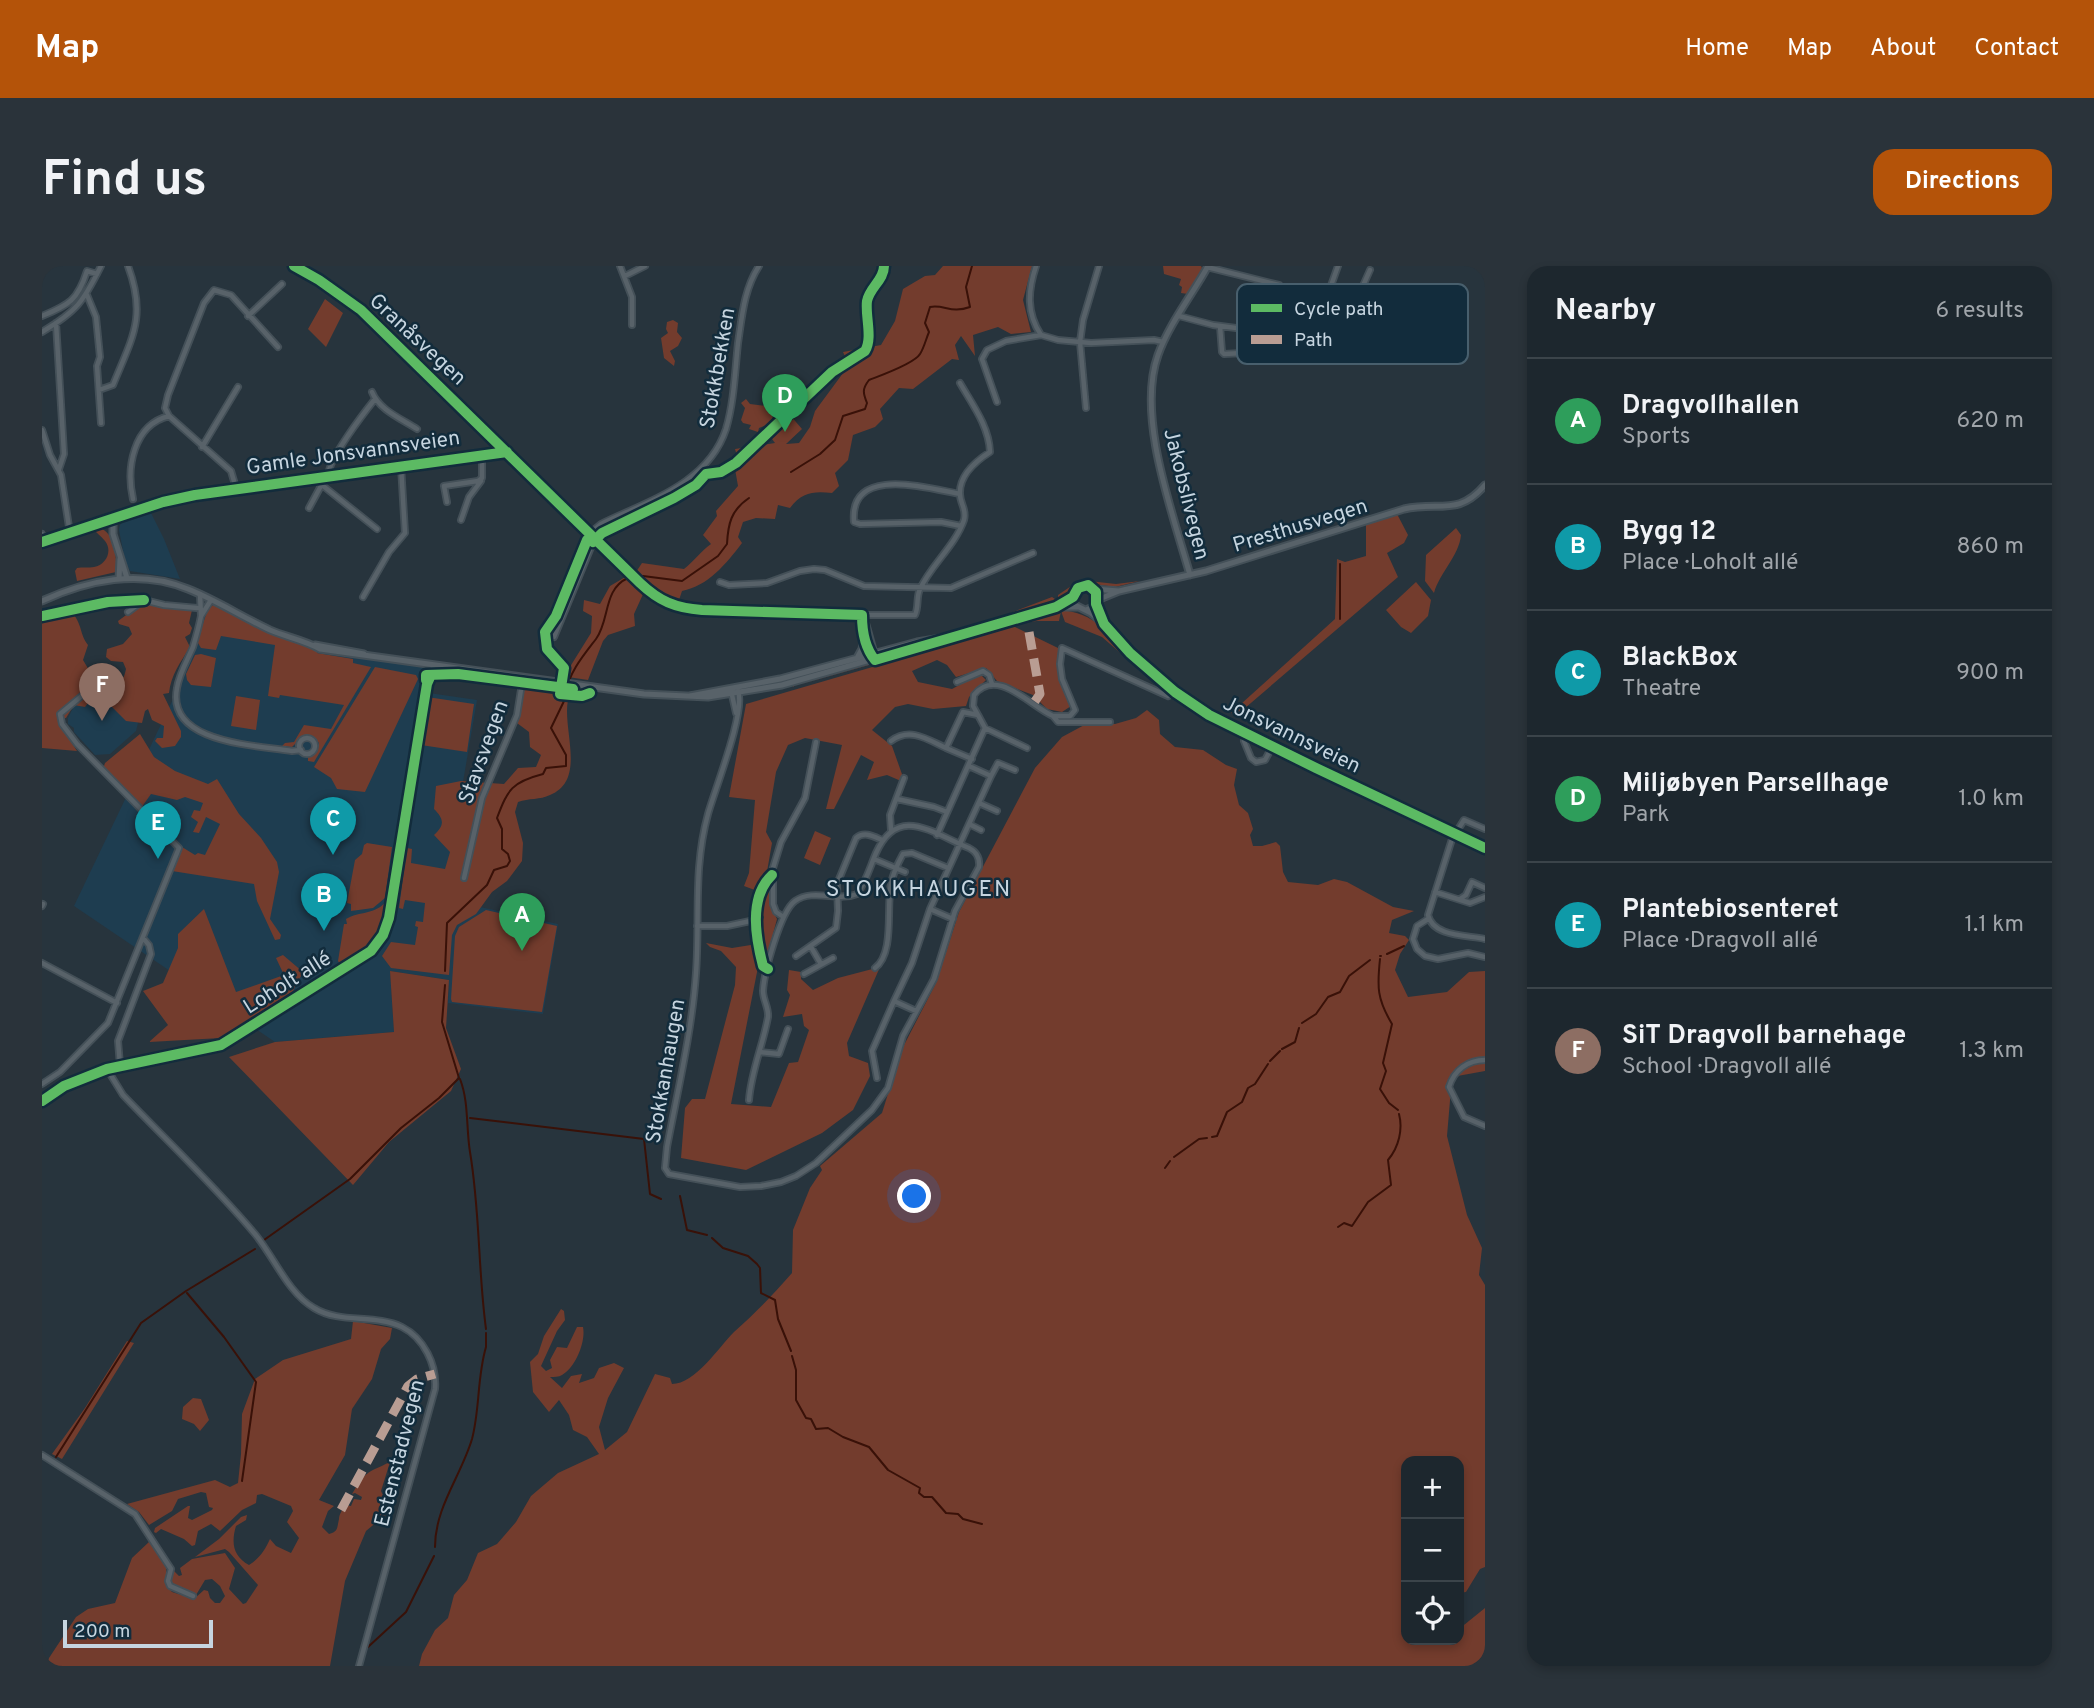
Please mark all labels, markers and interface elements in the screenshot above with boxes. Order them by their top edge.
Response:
text: Map [35,28,99,70]
text: Home [1685,34,1749,64]
text: Map [1787,34,1832,64]
text: About [1870,34,1936,64]
text: Contact [1974,34,2059,64]
button: Directions [1873,149,2052,215]
text: Find us [42,151,207,213]
legend [1237,284,1468,364]
street label: Granåsvegen [363,288,471,392]
text: Nearby [1555,293,1656,330]
text: 6 results [1936,297,2024,326]
text: Cycle path [1294,298,1383,322]
street label: Stokkbekken [695,306,742,431]
text: Path [1294,329,1333,353]
pin: D [762,374,808,432]
text: Dragvollhallen [1622,390,1800,423]
text: A [1570,407,1586,436]
text: 620 m [1957,407,2024,436]
text: Sports [1622,423,1690,452]
street label: Gamle Jonsvannsveien [245,425,462,482]
street label: Jakobslivegen [1156,426,1215,563]
street label: Presthusvegen [1230,493,1371,560]
text: Bygg 12 [1622,516,1716,549]
text: B [1570,533,1586,562]
text: 860 m [1957,533,2024,562]
text: Place · Loholt allé [1622,549,1798,578]
text: BlackBox [1622,642,1738,675]
text: C [1571,659,1585,688]
text: 900 m [1956,659,2024,688]
pin: F [79,663,125,721]
text: Theatre [1622,675,1701,704]
street label: Jonsvannsveien [1218,690,1365,780]
street label: Stavsvegen [453,697,516,808]
text: Miljøbyen Parsellhage [1622,768,1889,801]
text: D [1570,785,1586,814]
text: 1.0 km [1958,785,2024,814]
pin: C [310,797,356,855]
pin: E [135,801,181,859]
text: Park [1622,801,1669,830]
pin: B [301,873,347,931]
district label: STOKKHAUGEN [826,876,1012,905]
pin: A [499,893,545,951]
text: Plantebiosenteret [1622,894,1839,927]
text: E [1571,911,1585,940]
text: 1.1 km [1965,911,2024,940]
text: Place · Dragvoll allé [1622,927,1818,956]
street label: Loholt allé [239,946,337,1021]
street label: Stokkanhaugen [640,997,692,1146]
text: SiT Dragvoll barnehage [1622,1020,1906,1053]
text: F [1571,1037,1585,1066]
text: 1.3 km [1959,1037,2024,1066]
text: School · Dragvoll allé [1622,1053,1831,1082]
your location [897,1179,931,1213]
street label: Estenstadvegen [369,1377,432,1530]
map controls [1401,1456,1464,1645]
button: + [1401,1456,1464,1519]
button: − [1401,1519,1464,1582]
button: locate [1401,1582,1464,1645]
scale bar [63,1617,214,1649]
text: 200 m [74,1620,130,1644]

